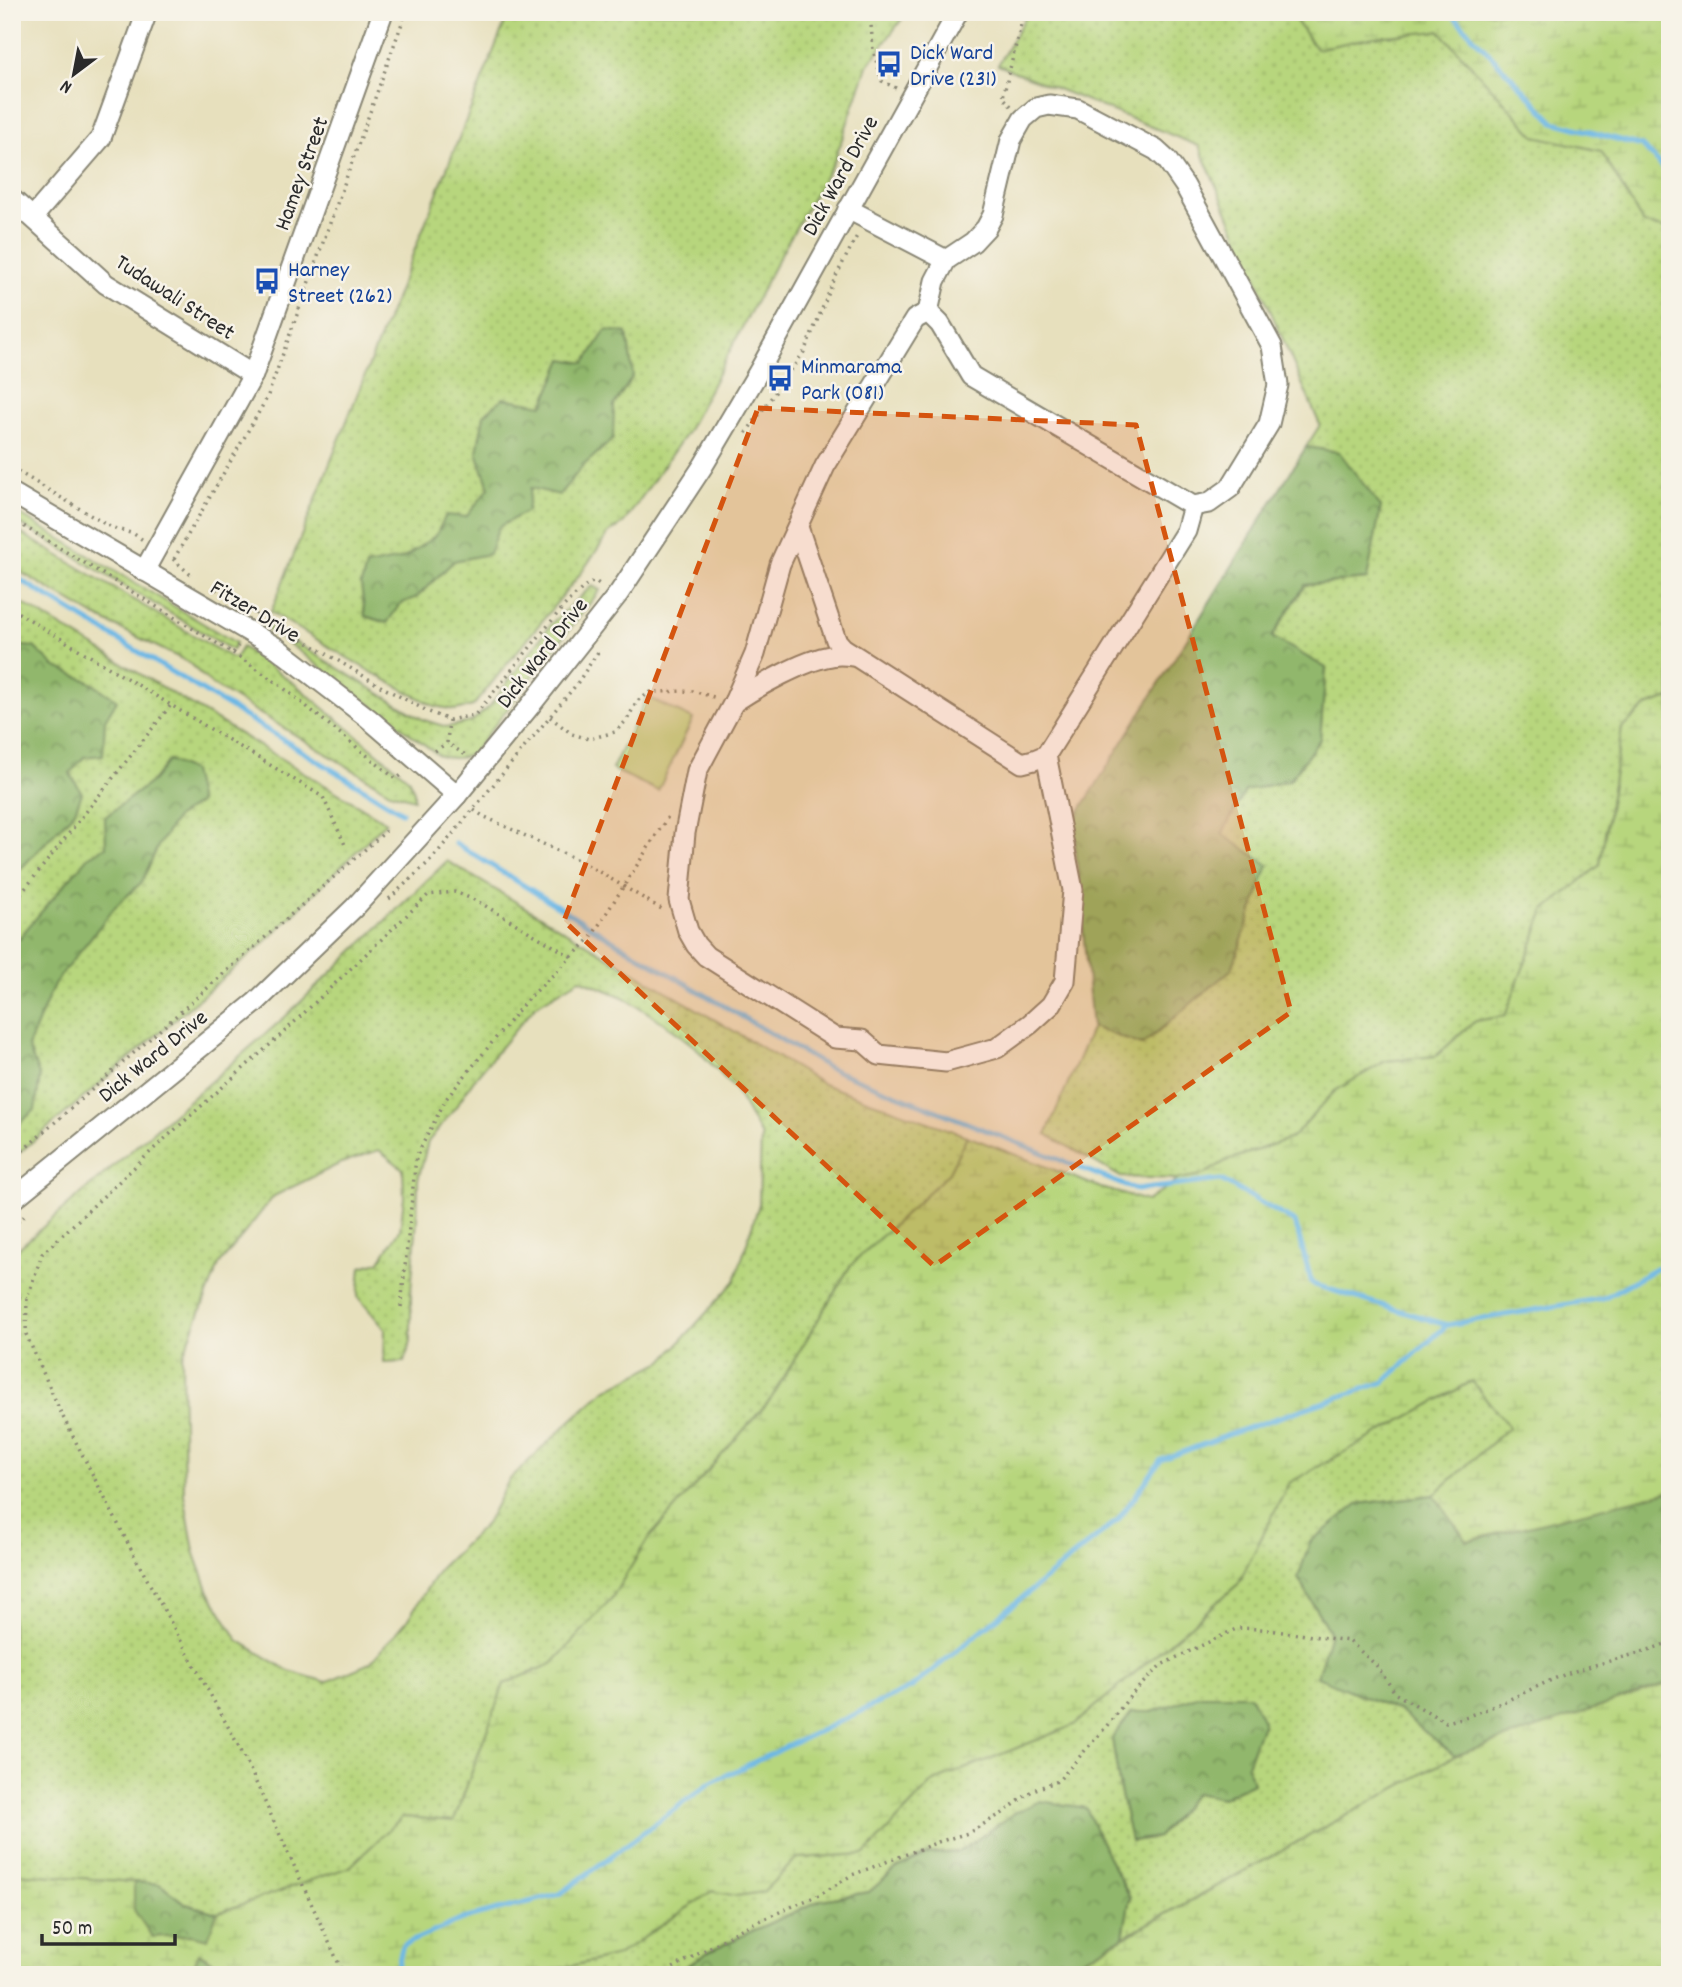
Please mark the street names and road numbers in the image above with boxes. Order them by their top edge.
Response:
street label: Dick Ward Drive [795,111,889,243]
street label: Hamey Street [267,113,339,236]
street label: Tudawali Street [108,248,241,350]
street label: Fitzer Drive [203,573,306,653]
street label: Dick Ward Drive [490,592,598,717]
street label: Dick Ward Drive [92,1003,216,1112]

